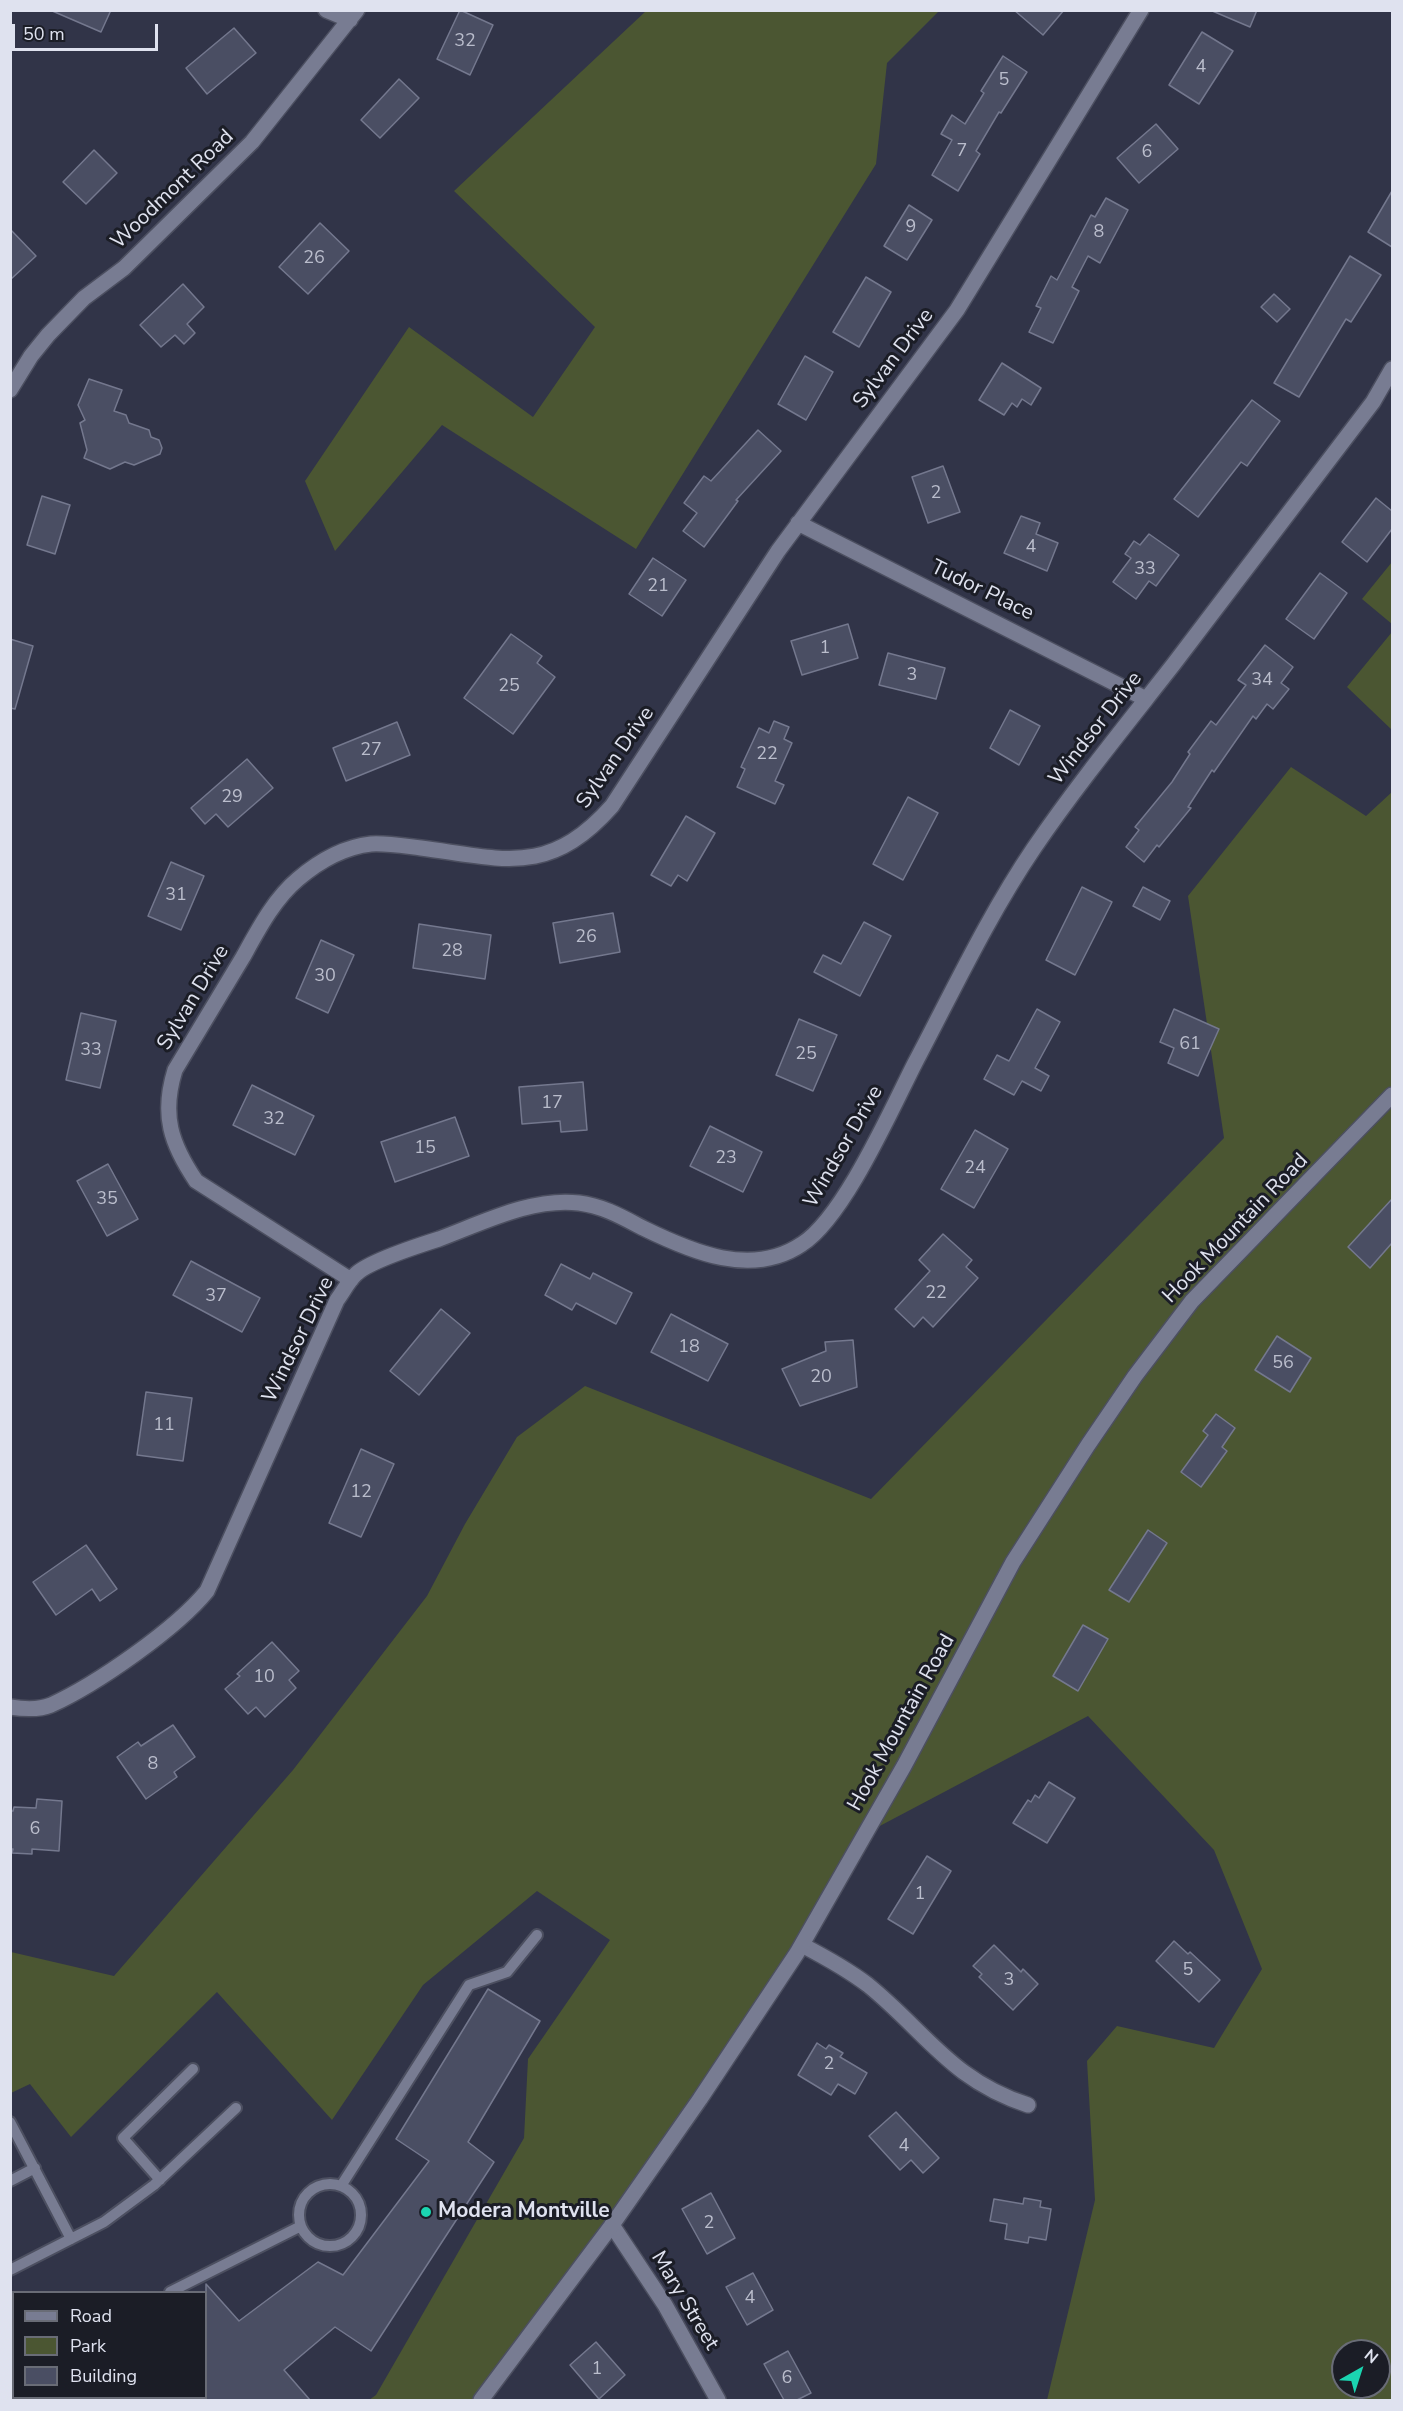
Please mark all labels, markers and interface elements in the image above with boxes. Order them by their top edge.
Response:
scale bar [15,12,160,50]
text: 50 m [23,22,65,46]
house number: 32 [454,31,476,53]
house number: 4 [1196,57,1206,79]
house number: 5 [999,70,1009,92]
street label: Woodmont Road [106,125,240,255]
house number: 7 [957,141,967,163]
house number: 6 [1142,142,1152,164]
house number: 9 [906,217,916,239]
house number: 8 [1094,222,1104,244]
house number: 26 [303,248,325,270]
street label: Sylvan Drive [848,304,940,414]
house number: 2 [931,483,941,505]
house number: 4 [1026,537,1036,559]
street label: Tudor Place [927,555,1037,627]
house number: 33 [1134,559,1156,581]
house number: 21 [647,576,669,598]
house number: 1 [820,638,830,660]
house number: 3 [907,665,917,687]
street label: Windsor Drive [1044,667,1148,791]
house number: 34 [1251,670,1273,692]
house number: 25 [498,676,520,698]
street label: Sylvan Drive [572,702,660,814]
house number: 27 [360,740,382,762]
house number: 22 [756,744,778,766]
house number: 29 [221,787,243,809]
house number: 31 [165,885,187,907]
house number: 26 [575,927,597,949]
street label: Sylvan Drive [153,941,235,1055]
house number: 28 [441,941,463,963]
house number: 30 [314,966,336,988]
house number: 61 [1179,1034,1201,1056]
house number: 33 [80,1040,102,1062]
house number: 25 [795,1044,817,1066]
street label: Windsor Drive [799,1082,889,1212]
house number: 17 [541,1093,563,1115]
house number: 32 [263,1109,285,1131]
house number: 15 [414,1138,436,1160]
house number: 23 [715,1148,737,1170]
street label: Hook Mountain Road [1158,1149,1314,1309]
house number: 24 [964,1158,986,1180]
house number: 35 [96,1189,118,1211]
street label: Windsor Drive [258,1273,340,1407]
house number: 22 [925,1283,947,1305]
house number: 37 [205,1286,227,1308]
house number: 18 [678,1337,700,1359]
house number: 56 [1272,1353,1294,1375]
house number: 20 [810,1367,832,1389]
house number: 11 [153,1415,175,1437]
house number: 12 [350,1482,372,1504]
street label: Hook Mountain Road [843,1630,961,1816]
house number: 10 [253,1667,275,1689]
house number: 8 [148,1754,158,1776]
house number: 6 [30,1819,40,1841]
house number: 1 [915,1884,925,1906]
house number: 5 [1183,1960,1193,1982]
house number: 3 [1004,1970,1014,1992]
house number: 2 [824,2054,834,2076]
house number: 4 [899,2136,909,2158]
place label: Modera Montville [438,2199,610,2225]
marker: Modera Montville [419,2205,433,2219]
house number: 2 [704,2213,714,2235]
street label: Mary Street [645,2247,723,2355]
house number: 4 [745,2288,755,2310]
legend [12,2291,207,2399]
text: Road [70,2304,112,2328]
text: Park [70,2334,106,2358]
north arrow [1331,2339,1391,2399]
text: N [1359,2344,1383,2369]
house number: 1 [592,2359,602,2381]
text: Building [70,2364,137,2388]
house number: 6 [782,2368,792,2390]

